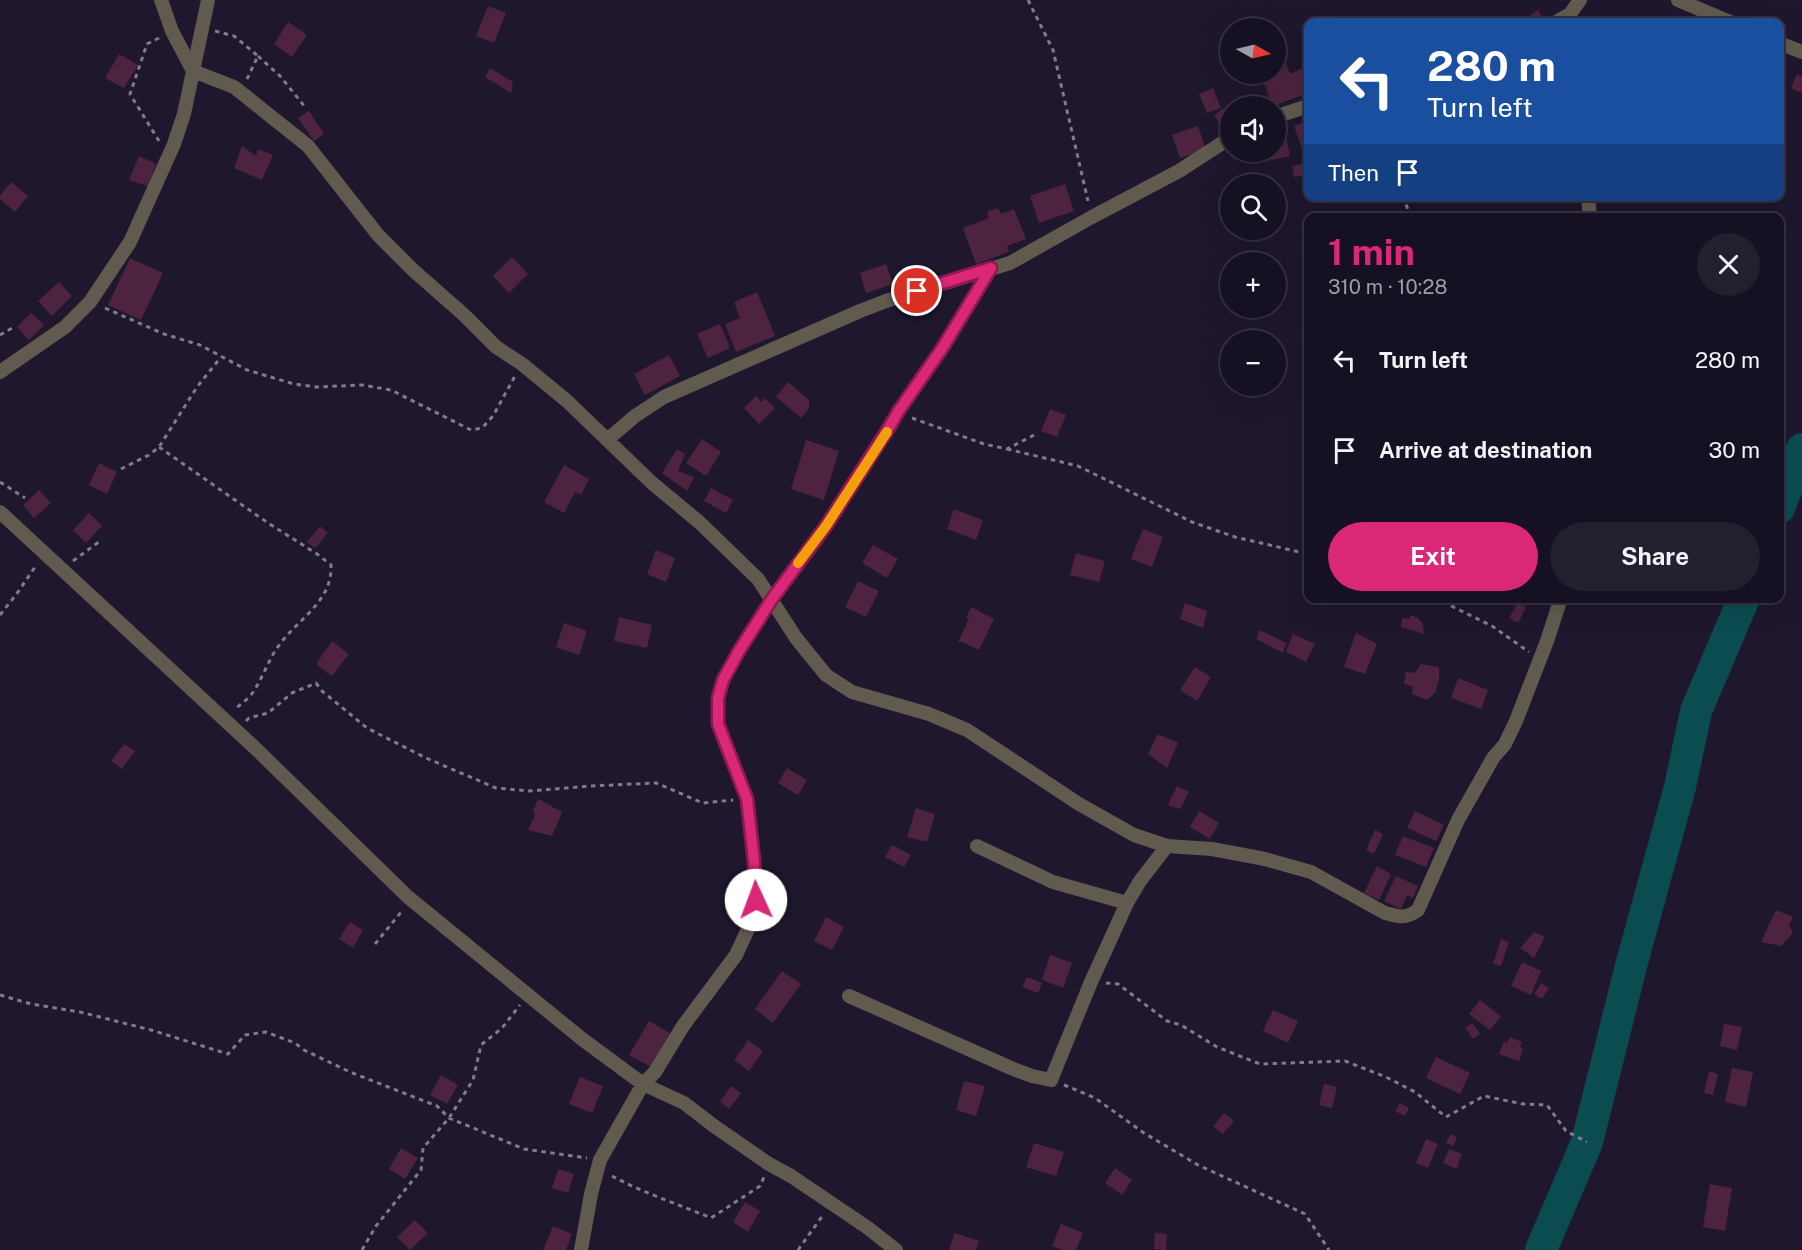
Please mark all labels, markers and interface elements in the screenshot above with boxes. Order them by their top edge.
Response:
north arrow [1220,18,1286,84]
map controls [1220,18,1286,396]
text: 280 m [1427,41,1556,90]
icon: left [1328,42,1406,120]
text: Turn left [1427,91,1533,123]
button: sound [1220,96,1286,162]
icon: arrive [1391,156,1424,189]
text: Then [1328,160,1379,186]
button: search [1220,174,1286,240]
text: 1 min [1328,231,1415,273]
button: close [1697,233,1760,296]
button: + [1220,252,1286,318]
pin [891,265,942,316]
icon: arrive [900,274,933,307]
text: 310 m · 10:28 [1328,275,1447,299]
button: − [1220,330,1286,396]
icon: left [1328,344,1361,377]
text: Turn left [1379,347,1468,373]
text: 280 m [1695,347,1760,373]
icon: arrive [1328,434,1361,467]
text: Arrive at destination [1379,437,1592,463]
text: 30 m [1708,437,1760,463]
button: Exit [1328,522,1538,591]
button: Share [1550,522,1760,591]
position arrow [724,868,788,932]

